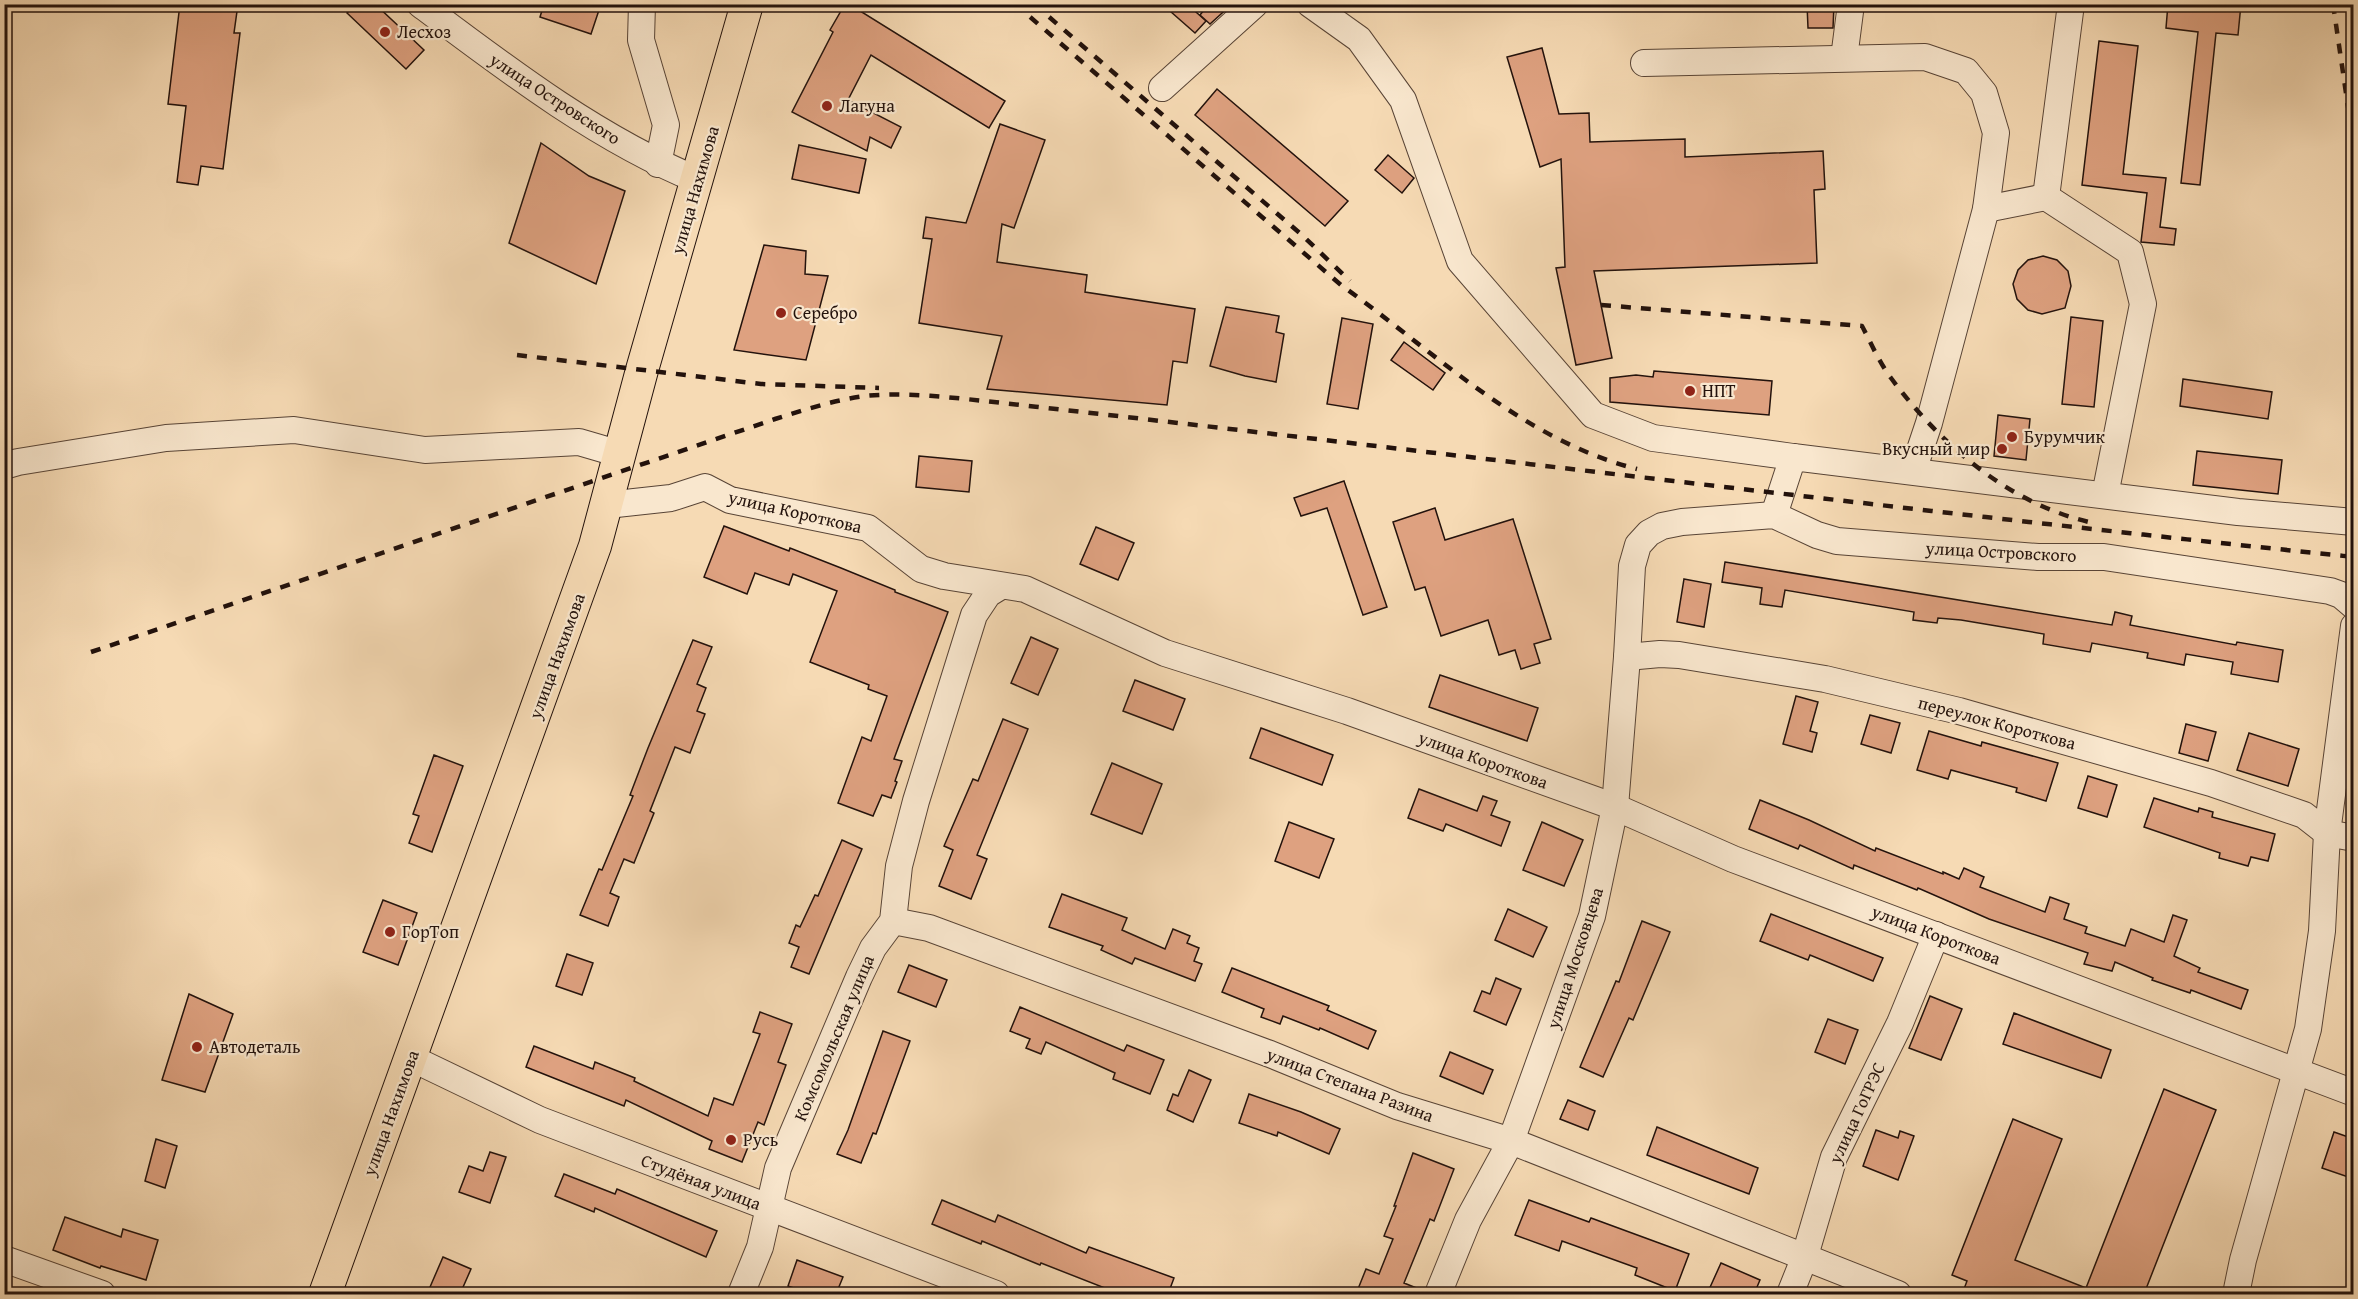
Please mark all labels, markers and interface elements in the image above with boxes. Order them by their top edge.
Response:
place label: Лесхоз [397,18,451,45]
marker: Лесхоз [378,25,392,39]
street label: улица Островского [484,46,626,151]
place label: Лагуна [839,92,895,119]
marker: Лагуна [820,99,834,113]
street label: улица Нахимова [663,122,726,258]
place label: Серебро [793,299,858,326]
marker: Серебро [774,306,788,320]
place label: НПТ [1702,377,1736,404]
marker: НПТ [1683,384,1697,398]
place label: Бурумчик [2024,423,2105,450]
marker: Бурумчик [2005,430,2019,444]
place label: Вкусный мир [1882,435,1990,462]
marker: Вкусный мир [1995,442,2009,456]
street label: улица Короткова [725,483,865,540]
street label: улица Островского [1924,534,2077,569]
street label: улица Нахимова [521,589,592,724]
street label: переулок Короткова [1915,688,2079,757]
street label: улица Короткова [1414,723,1552,796]
street label: улица Московцева [1539,883,1610,1033]
street label: улица Короткова [1867,897,2005,972]
place label: ГорТоп [402,918,459,945]
marker: ГорТоп [383,925,397,939]
street label: Комсомольская улица [786,950,881,1125]
place label: Автодеталь [209,1033,300,1060]
marker: Автодеталь [190,1040,204,1054]
street label: улица Степана Разина [1262,1040,1438,1129]
street label: улица Нахимова [355,1046,426,1181]
street label: улица ГоГРЭС [1821,1058,1892,1169]
place label: Русь [743,1126,778,1153]
marker: Русь [724,1133,738,1147]
street label: Студёная улица [637,1146,765,1217]

